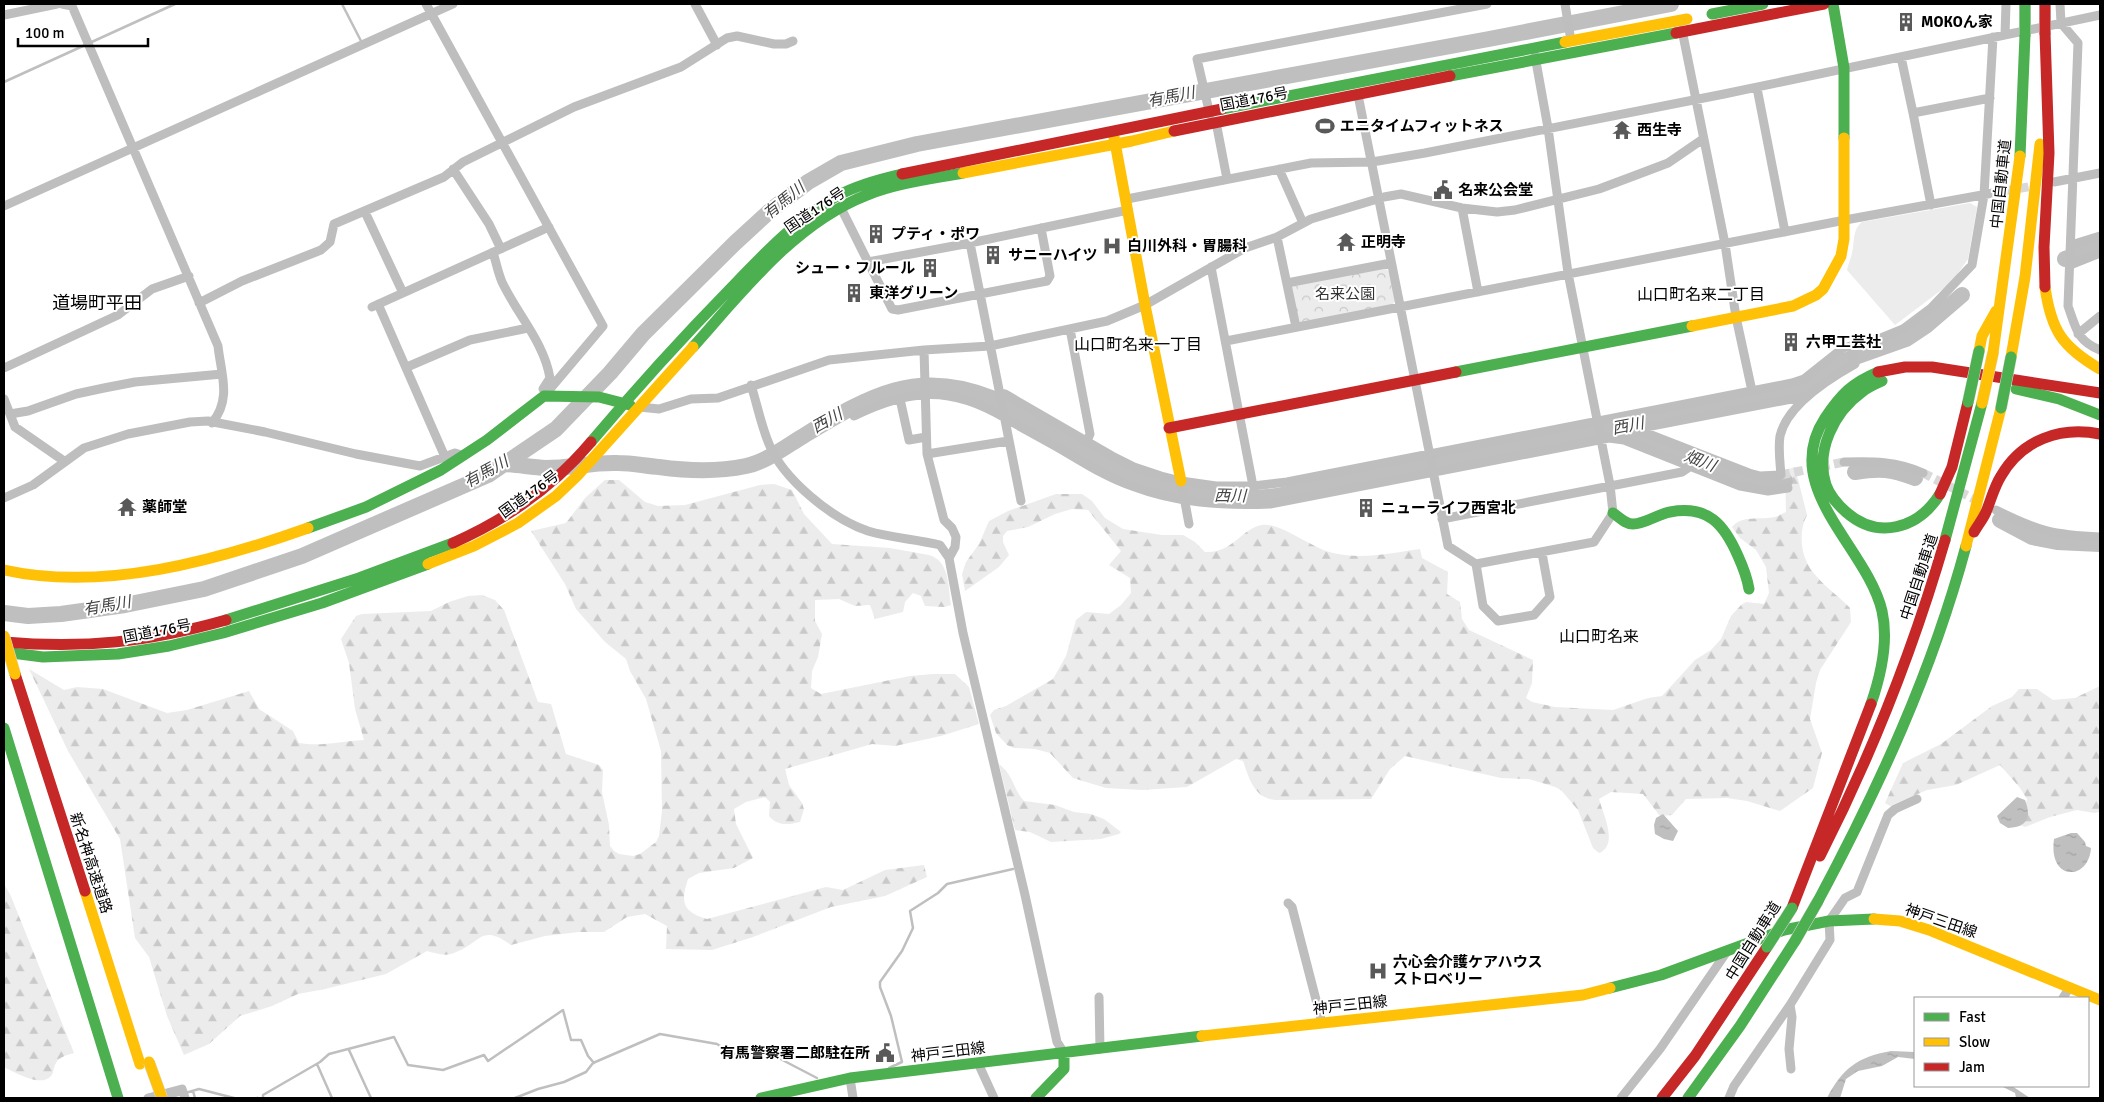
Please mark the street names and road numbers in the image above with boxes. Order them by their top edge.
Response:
street label: 国道176号 [1218,84,1290,114]
street label: 中国自動車道 [1987,138,2015,230]
street label: 国道176号 [781,183,849,237]
street label: 国道176号 [496,466,562,522]
street label: 中国自動車道 [1897,531,1941,623]
street label: 国道176号 [121,616,193,646]
street label: 新名神高速道路 [66,810,116,916]
street label: 中国自動車道 [1722,898,1784,984]
street label: 神戸三田線 [1903,900,1979,942]
street label: 神戸三田線 [1312,992,1388,1018]
street label: 神戸三田線 [910,1038,986,1066]

